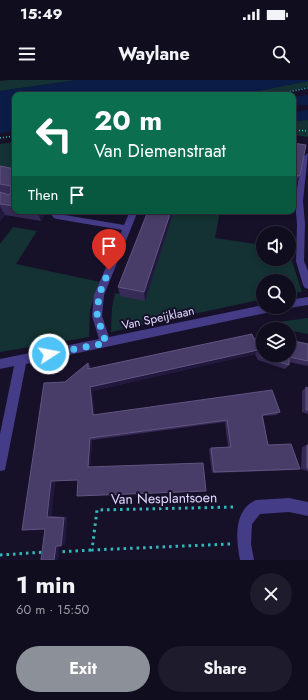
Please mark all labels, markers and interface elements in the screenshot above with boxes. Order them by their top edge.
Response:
text: 15:49 [20,3,63,25]
text: Waylane [118,41,190,67]
icon: menu [16,43,38,65]
icon: search [270,43,292,65]
text: 20 m [94,100,162,141]
icon: left [28,108,80,160]
text: Van Diemenstraat [94,138,226,164]
text: Then [28,184,58,206]
icon: arrive [66,184,88,206]
map controls [256,226,296,362]
button: sound [256,226,296,266]
pin [92,229,126,270]
icon: arrive [98,235,120,257]
button: search [256,274,296,314]
street label: Van Speijklaan [120,302,196,334]
button: layers [256,322,296,362]
position arrow [28,333,70,375]
street label: Van Nesplantsoen [111,487,217,509]
text: 1 min [16,567,76,602]
button: close [250,573,292,615]
text: 60 m · 15:50 [16,600,89,619]
button: Exit [16,646,150,692]
button: Share [158,646,292,692]

